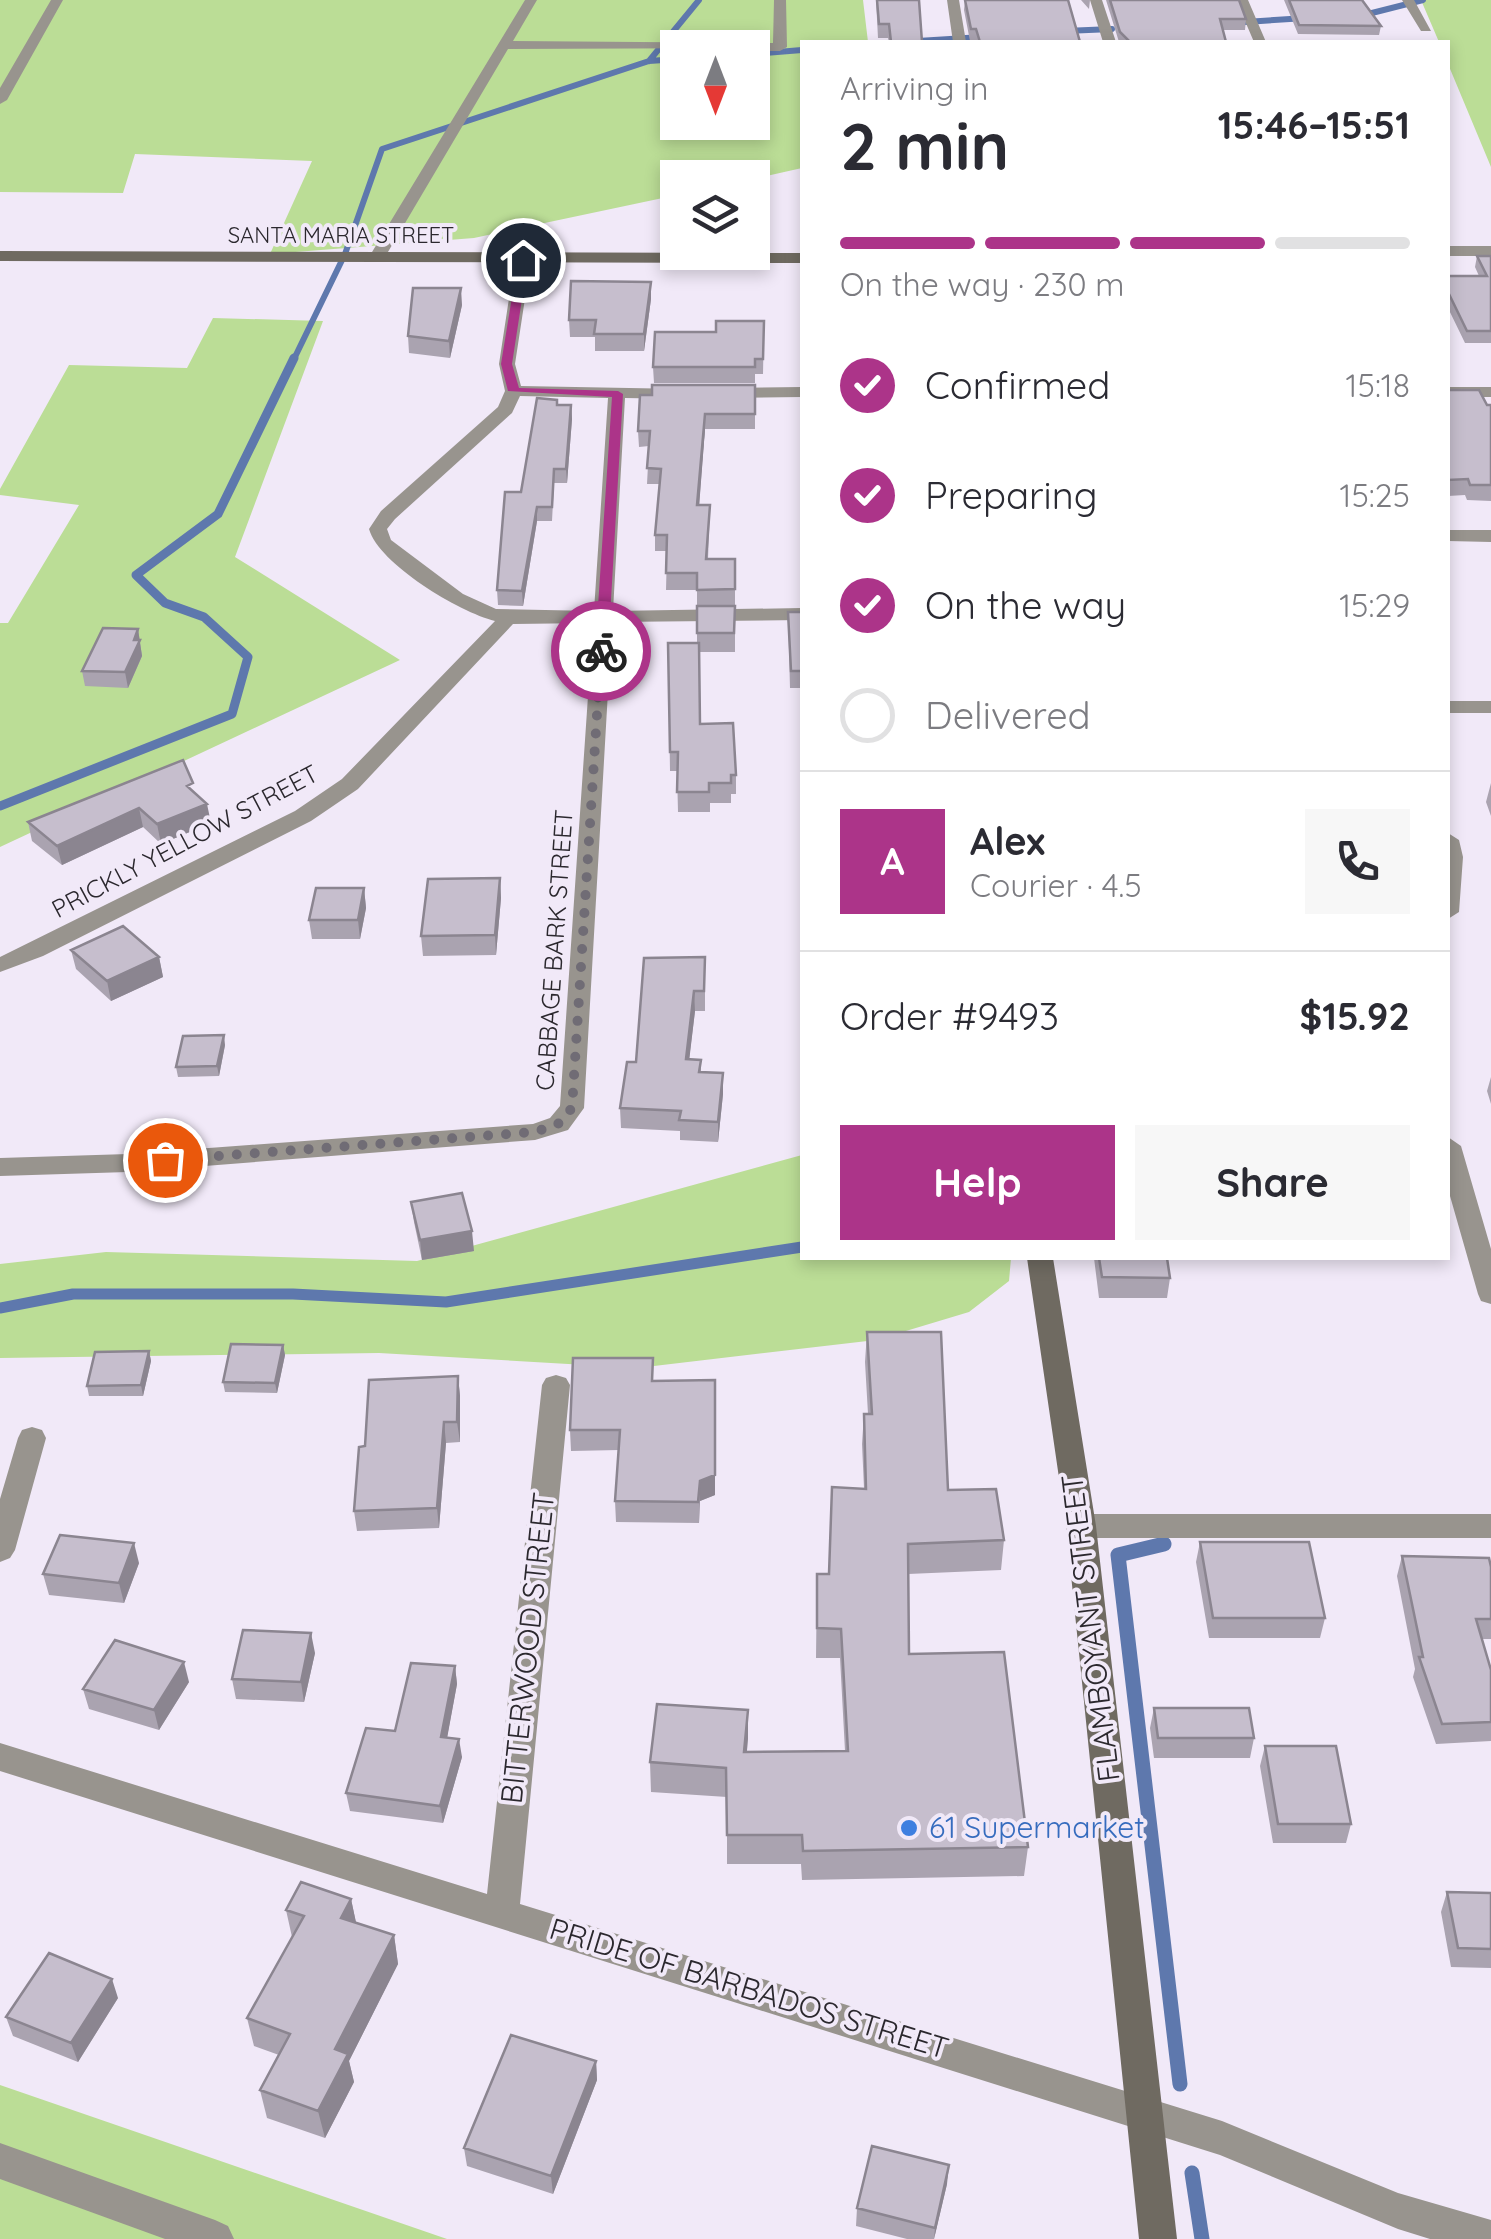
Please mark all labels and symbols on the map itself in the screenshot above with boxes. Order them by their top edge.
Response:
north arrow [660,30,770,140]
pin [481,218,566,303]
street label: SANTA MARIA STREET [228,221,454,249]
courier [551,601,651,701]
street label: PRICKLY YELLOW STREET [46,757,323,924]
street label: CABBAGE BARK STREET [528,808,579,1092]
pin [123,1118,208,1203]
street label: FLAMBOYANT STREET [1052,1472,1128,1784]
street label: BITTERWOOD STREET [492,1490,562,1806]
place label: 61 Supermarket [929,1808,1145,1846]
marker: 61 Supermarket [898,1817,920,1839]
street label: PRIDE OF BARBADOS STREET [545,1909,953,2067]

